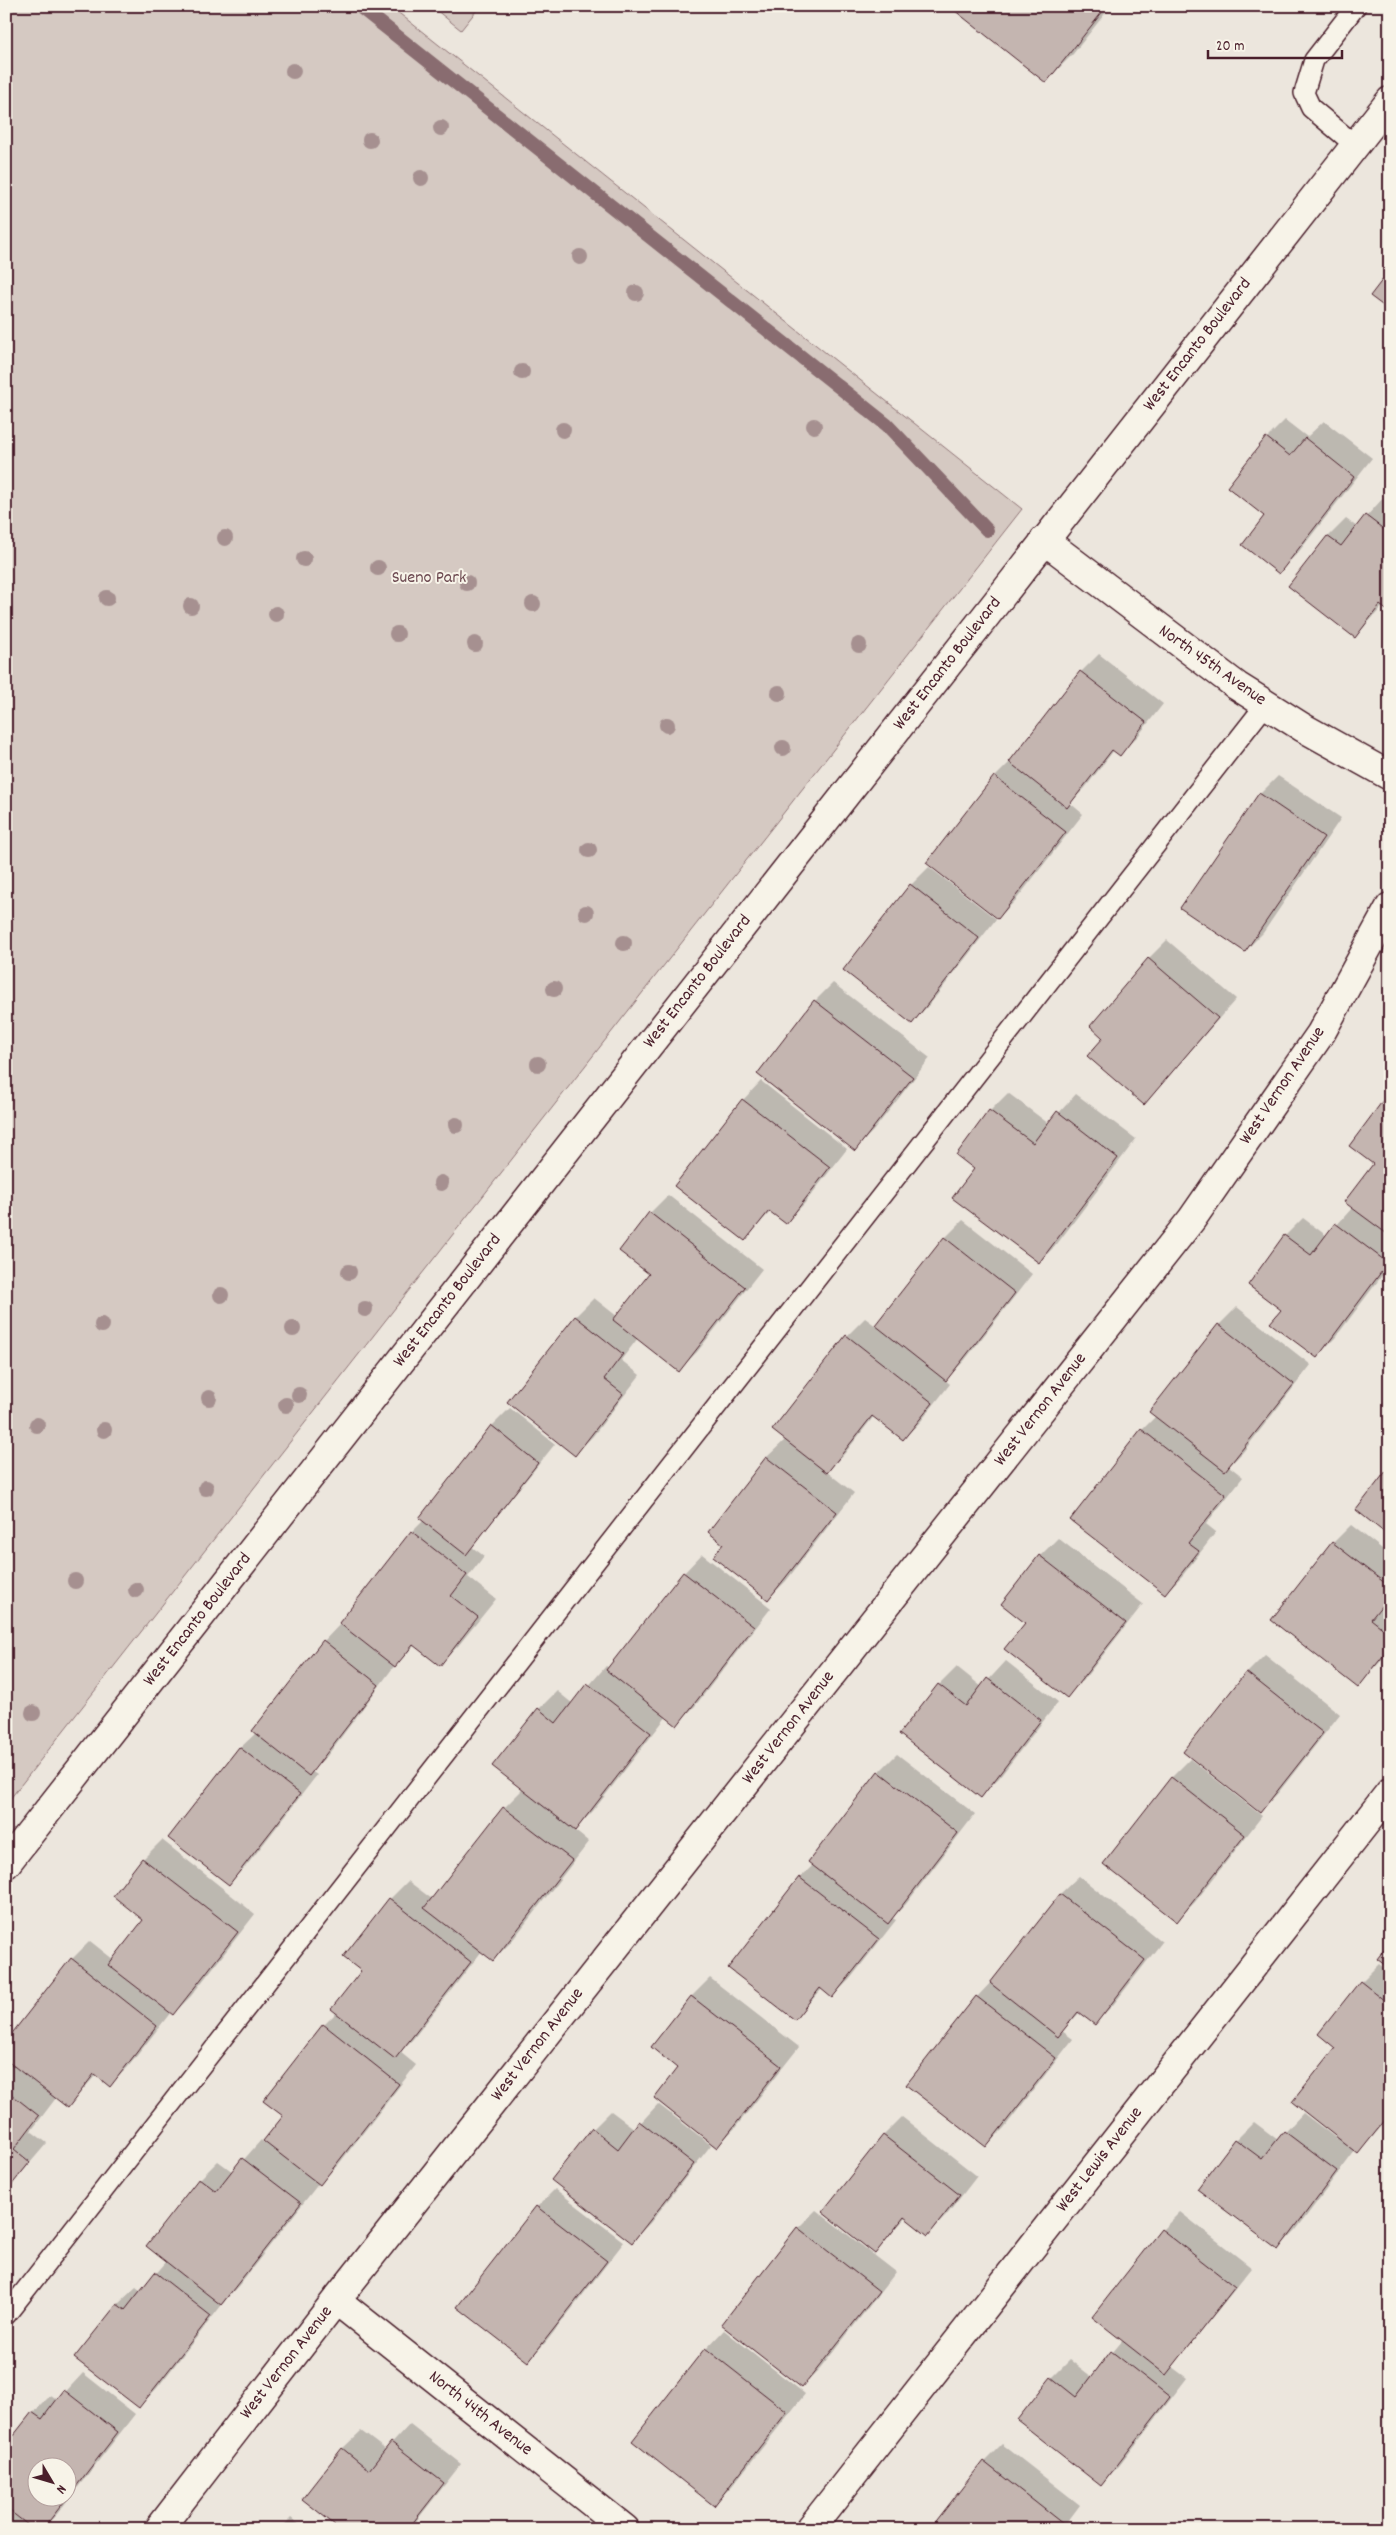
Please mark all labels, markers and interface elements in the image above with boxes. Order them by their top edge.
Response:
scale bar [1208,28,1342,60]
text: 20 m [1216,36,1244,58]
street label: West Encanto Boulevard [1138,273,1258,417]
park label: Sueno Park [392,566,466,591]
street label: West Encanto Boulevard [888,592,1008,736]
street label: North 45th Avenue [1153,619,1271,713]
street label: West Encanto Boulevard [638,910,758,1054]
street label: West Vernon Avenue [1234,1022,1332,1150]
street label: West Encanto Boulevard [388,1229,508,1373]
street label: West Vernon Avenue [989,1348,1093,1472]
street label: West Encanto Boulevard [138,1548,258,1692]
street label: West Vernon Avenue [737,1666,841,1790]
street label: West Vernon Avenue [486,1983,590,2107]
street label: West Lewis Avenue [1051,2102,1149,2218]
street label: West Vernon Avenue [235,2301,339,2425]
street label: North 44th Avenue [423,2365,537,2463]
north arrow [28,2458,78,2508]
text: N [51,2480,71,2498]

